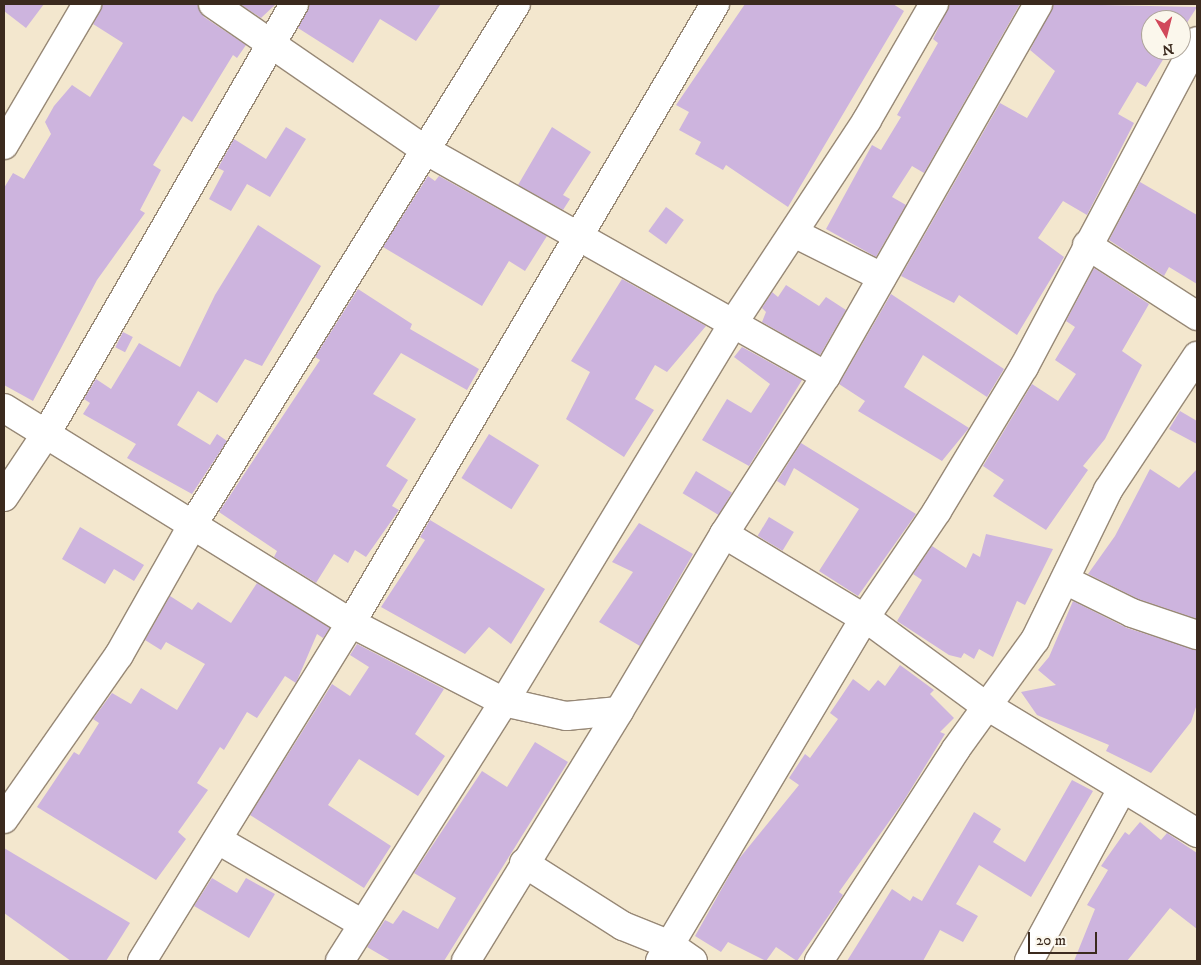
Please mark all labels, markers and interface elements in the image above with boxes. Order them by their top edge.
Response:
north arrow [1141,10,1191,60]
text: N [1161,39,1175,59]
scale bar [1031,922,1100,954]
text: 20 m [1036,931,1066,950]

